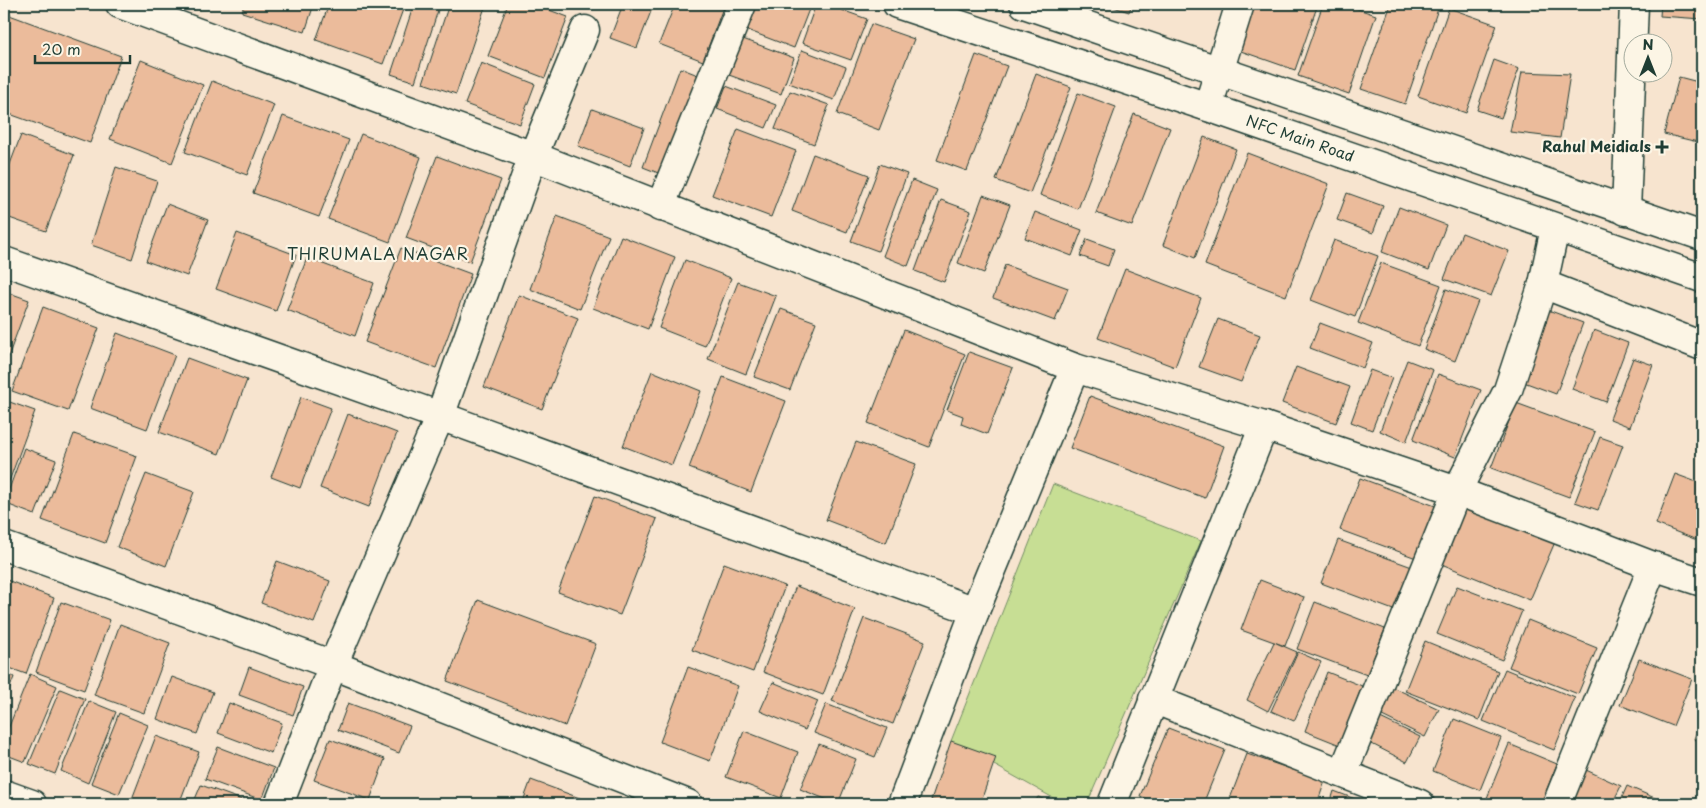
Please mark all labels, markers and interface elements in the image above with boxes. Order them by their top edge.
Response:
scale bar [35,32,130,64]
north arrow [1624,32,1674,82]
text: N [1642,34,1654,55]
text: 20 m [42,37,81,60]
street label: NFC Main Road [1243,108,1358,167]
place label: Rahul Meidials [1542,134,1651,157]
marker: Rahul Meidials [1655,140,1669,154]
district label: THIRUMALA NAGAR [287,241,469,265]

